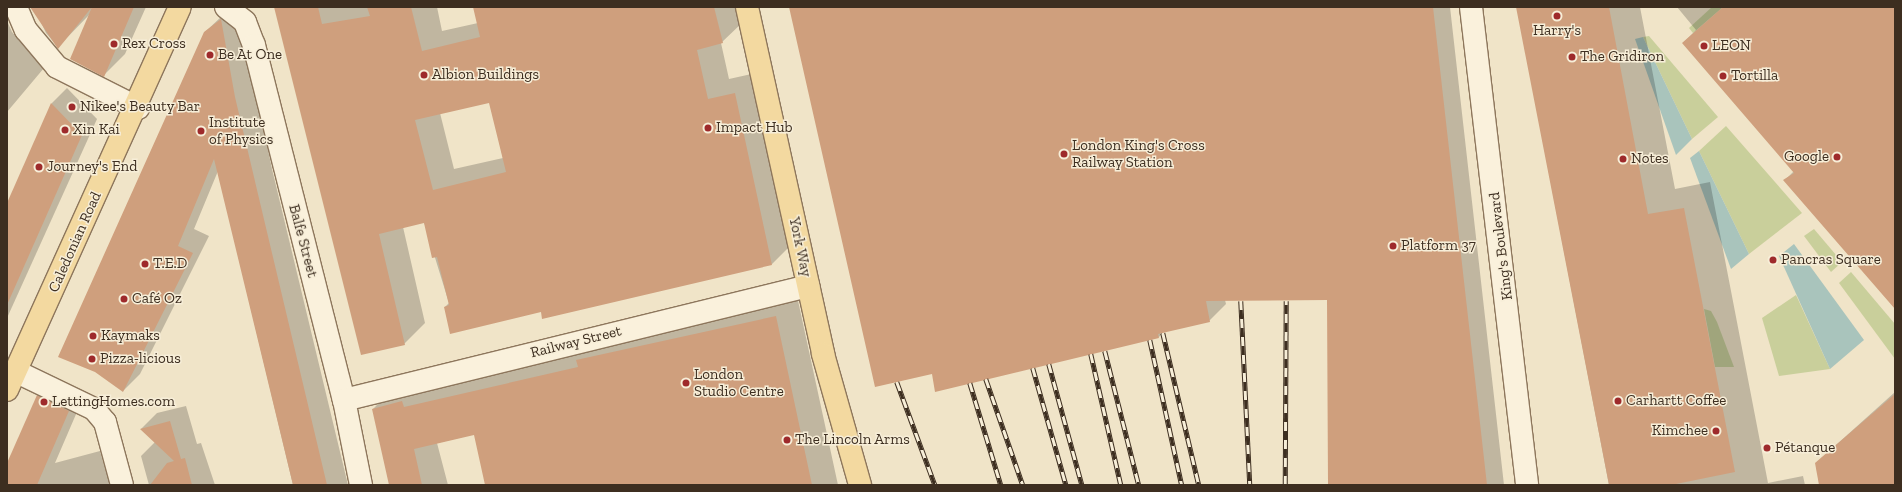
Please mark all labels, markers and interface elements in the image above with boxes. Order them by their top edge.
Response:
marker: Harry's [1552,11,1562,21]
place label: Harry's [1533,22,1581,40]
place label: Rex Cross [122,35,186,53]
place label: LEON [1712,37,1751,55]
marker: Rex Cross [109,39,119,49]
marker: LEON [1699,41,1709,51]
place label: Be At One [218,46,283,64]
place label: The Gridiron [1580,48,1664,66]
marker: Be At One [205,50,215,60]
marker: The Gridiron [1567,52,1577,62]
place label: Albion Buildings [432,66,539,84]
place label: Tortilla [1731,67,1778,85]
marker: Albion Buildings [419,70,429,80]
marker: Tortilla [1718,71,1728,81]
place label: Nikee's Beauty Bar [80,98,200,116]
marker: Nikee's Beauty Bar [67,102,77,112]
place label: Institute of Physics [209,113,273,148]
place label: Impact Hub [716,119,793,137]
place label: Xin Kai [73,121,120,139]
marker: Impact Hub [703,123,713,133]
marker: Xin Kai [60,125,70,135]
marker: Institute of Physics [196,126,206,136]
place label: London King's Cross Railway Station [1072,136,1205,171]
place label: Google [1784,148,1829,166]
marker: London King's Cross Railway Station [1059,149,1069,159]
place label: Notes [1631,150,1669,168]
marker: Google [1832,152,1842,162]
marker: Notes [1618,154,1628,164]
place label: Journey's End [47,158,137,176]
marker: Journey's End [34,162,44,172]
street label: Caledonian Road [45,189,105,295]
street label: King's Boulevard [1485,191,1517,301]
street label: Balfe Street [285,202,321,280]
street label: York Way [785,215,815,279]
place label: Platform 37 [1401,237,1476,255]
marker: Platform 37 [1388,241,1398,251]
place label: Pancras Square [1781,251,1881,269]
place label: T.E.D [153,255,187,273]
marker: Pancras Square [1768,255,1778,265]
marker: T.E.D [140,259,150,269]
place label: Café Oz [132,290,182,308]
marker: Café Oz [119,294,129,304]
street label: Railway Street [528,322,624,362]
place label: Kaymaks [101,327,160,345]
marker: Kaymaks [88,331,98,341]
place label: Pizza-licious [100,350,181,368]
marker: Pizza-licious [87,354,97,364]
place label: London Studio Centre [694,365,784,400]
marker: London Studio Centre [681,378,691,388]
place label: Carhartt Coffee [1626,392,1726,410]
place label: LettingHomes.com [52,393,175,411]
marker: Carhartt Coffee [1613,396,1623,406]
marker: LettingHomes.com [39,397,49,407]
place label: Kimchee [1652,422,1708,440]
marker: Kimchee [1711,426,1721,436]
place label: The Lincoln Arms [795,431,910,449]
marker: The Lincoln Arms [782,435,792,445]
place label: Pétanque [1775,439,1835,457]
marker: Pétanque [1762,443,1772,453]

